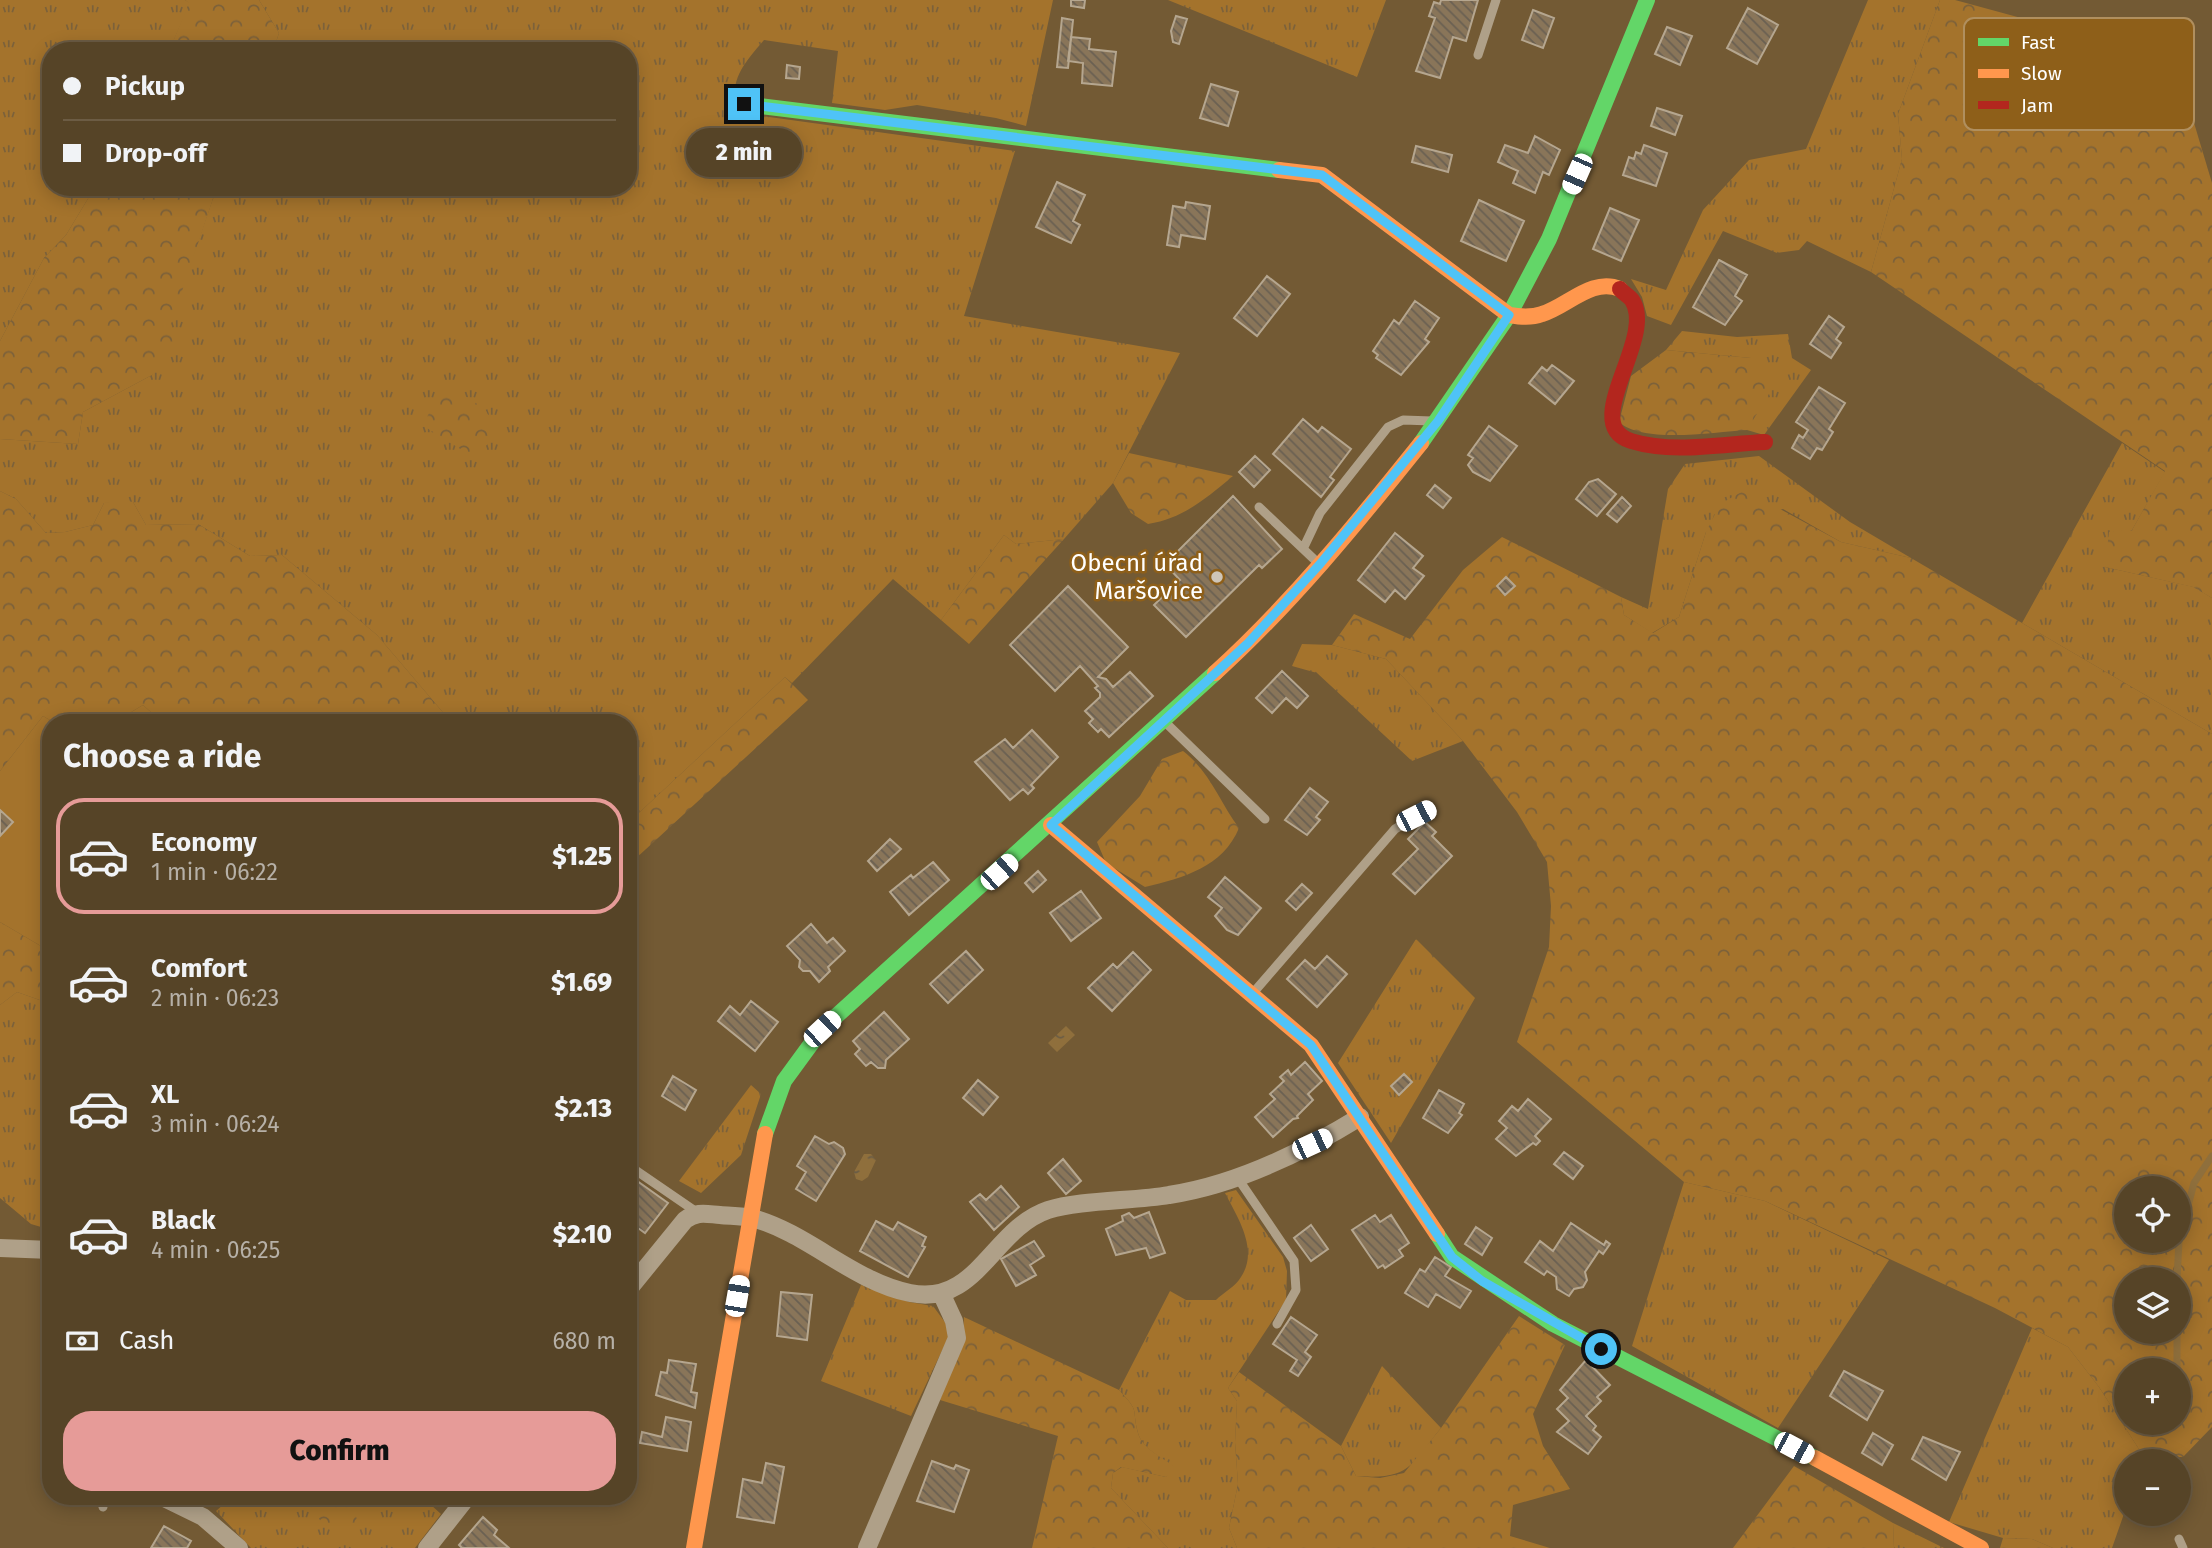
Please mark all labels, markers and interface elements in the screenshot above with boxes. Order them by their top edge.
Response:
legend [1964,18,2194,130]
text: Fast [2021,31,2055,54]
text: Slow [2021,62,2062,85]
text: Pickup [105,71,185,102]
route end [728,88,760,120]
text: Jam [2021,94,2053,117]
callout: 2 min [686,128,802,178]
text: Drop-off [105,138,207,169]
text: 2 min [716,138,772,166]
car [1559,151,1596,197]
place label: Obecní úřad Maršovice [1071,549,1203,605]
marker: Obecní úřad Maršovice [1209,569,1225,585]
text: Choose a ride [63,737,261,775]
car [1393,797,1440,835]
icon: car [67,825,130,888]
text: Economy [151,827,257,858]
text: $1.25 [552,841,612,872]
car [977,850,1022,894]
text: 1 min · 06:22 [151,858,278,886]
icon: car [67,951,130,1014]
text: Comfort [151,953,247,984]
text: $1.69 [551,967,612,998]
text: 2 min · 06:23 [151,984,279,1012]
car [800,1007,845,1051]
icon: car [67,1077,130,1140]
text: XL [151,1079,179,1110]
text: $2.13 [555,1093,612,1124]
text: 3 min · 06:24 [151,1110,280,1138]
car [1289,1126,1336,1162]
map controls [2114,1176,2191,1526]
button: locate [2114,1176,2191,1253]
icon: car [67,1203,130,1266]
text: Black [151,1205,216,1236]
text: $2.10 [553,1219,612,1250]
text: 4 min · 06:25 [151,1236,280,1264]
button: layers [2114,1267,2191,1344]
car [724,1273,751,1319]
icon: cash [63,1322,101,1360]
text: Cash [119,1325,175,1356]
text: 680 m [552,1327,616,1355]
route start [1585,1333,1617,1365]
button: + [2114,1358,2191,1435]
button: Confirm [63,1411,616,1491]
car [1771,1429,1818,1467]
button: − [2114,1449,2191,1526]

